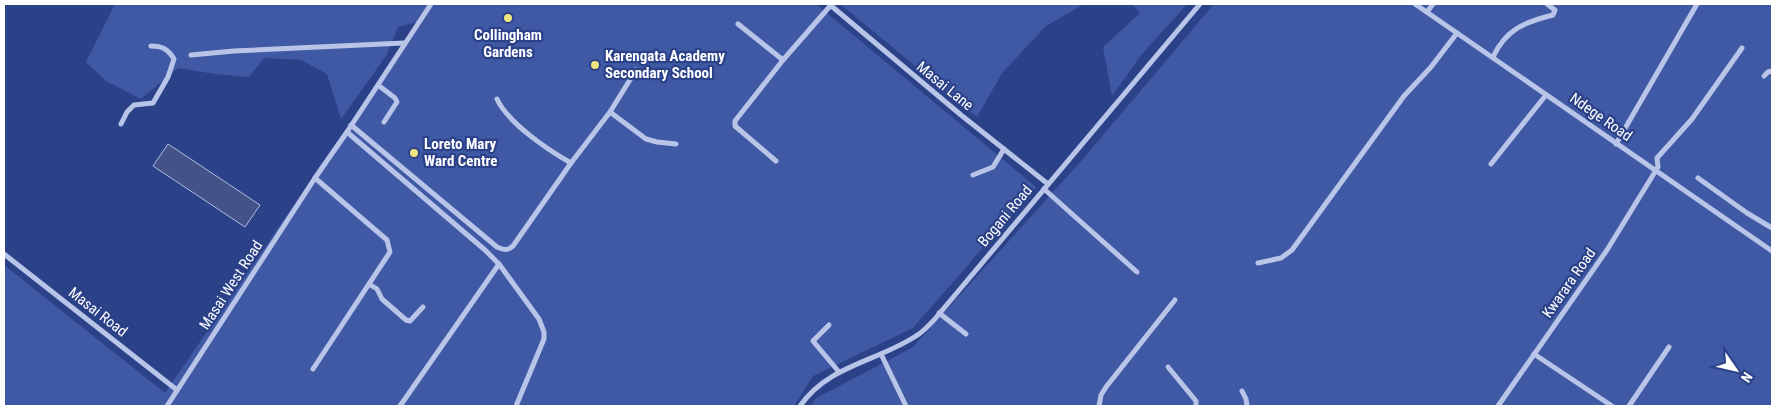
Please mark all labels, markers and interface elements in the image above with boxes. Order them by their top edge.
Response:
marker: Collingham Gardens [502,12,514,24]
place label: Collingham Gardens [474,26,542,61]
place label: Karengata Academy Secondary School [605,47,725,82]
street label: Masai Lane [913,58,977,114]
marker: Karengata Academy Secondary School [589,59,601,71]
street label: Ndege Road [1566,89,1636,145]
place label: Loreto Mary Ward Centre [424,135,498,170]
marker: Loreto Mary Ward Centre [408,147,420,159]
street label: Bogani Road [974,182,1036,250]
street label: Masai West Road [196,237,266,333]
street label: Kwarara Road [1538,245,1600,321]
street label: Masai Road [65,283,131,341]
north arrow [1711,345,1761,395]
text: N [1738,369,1756,385]

